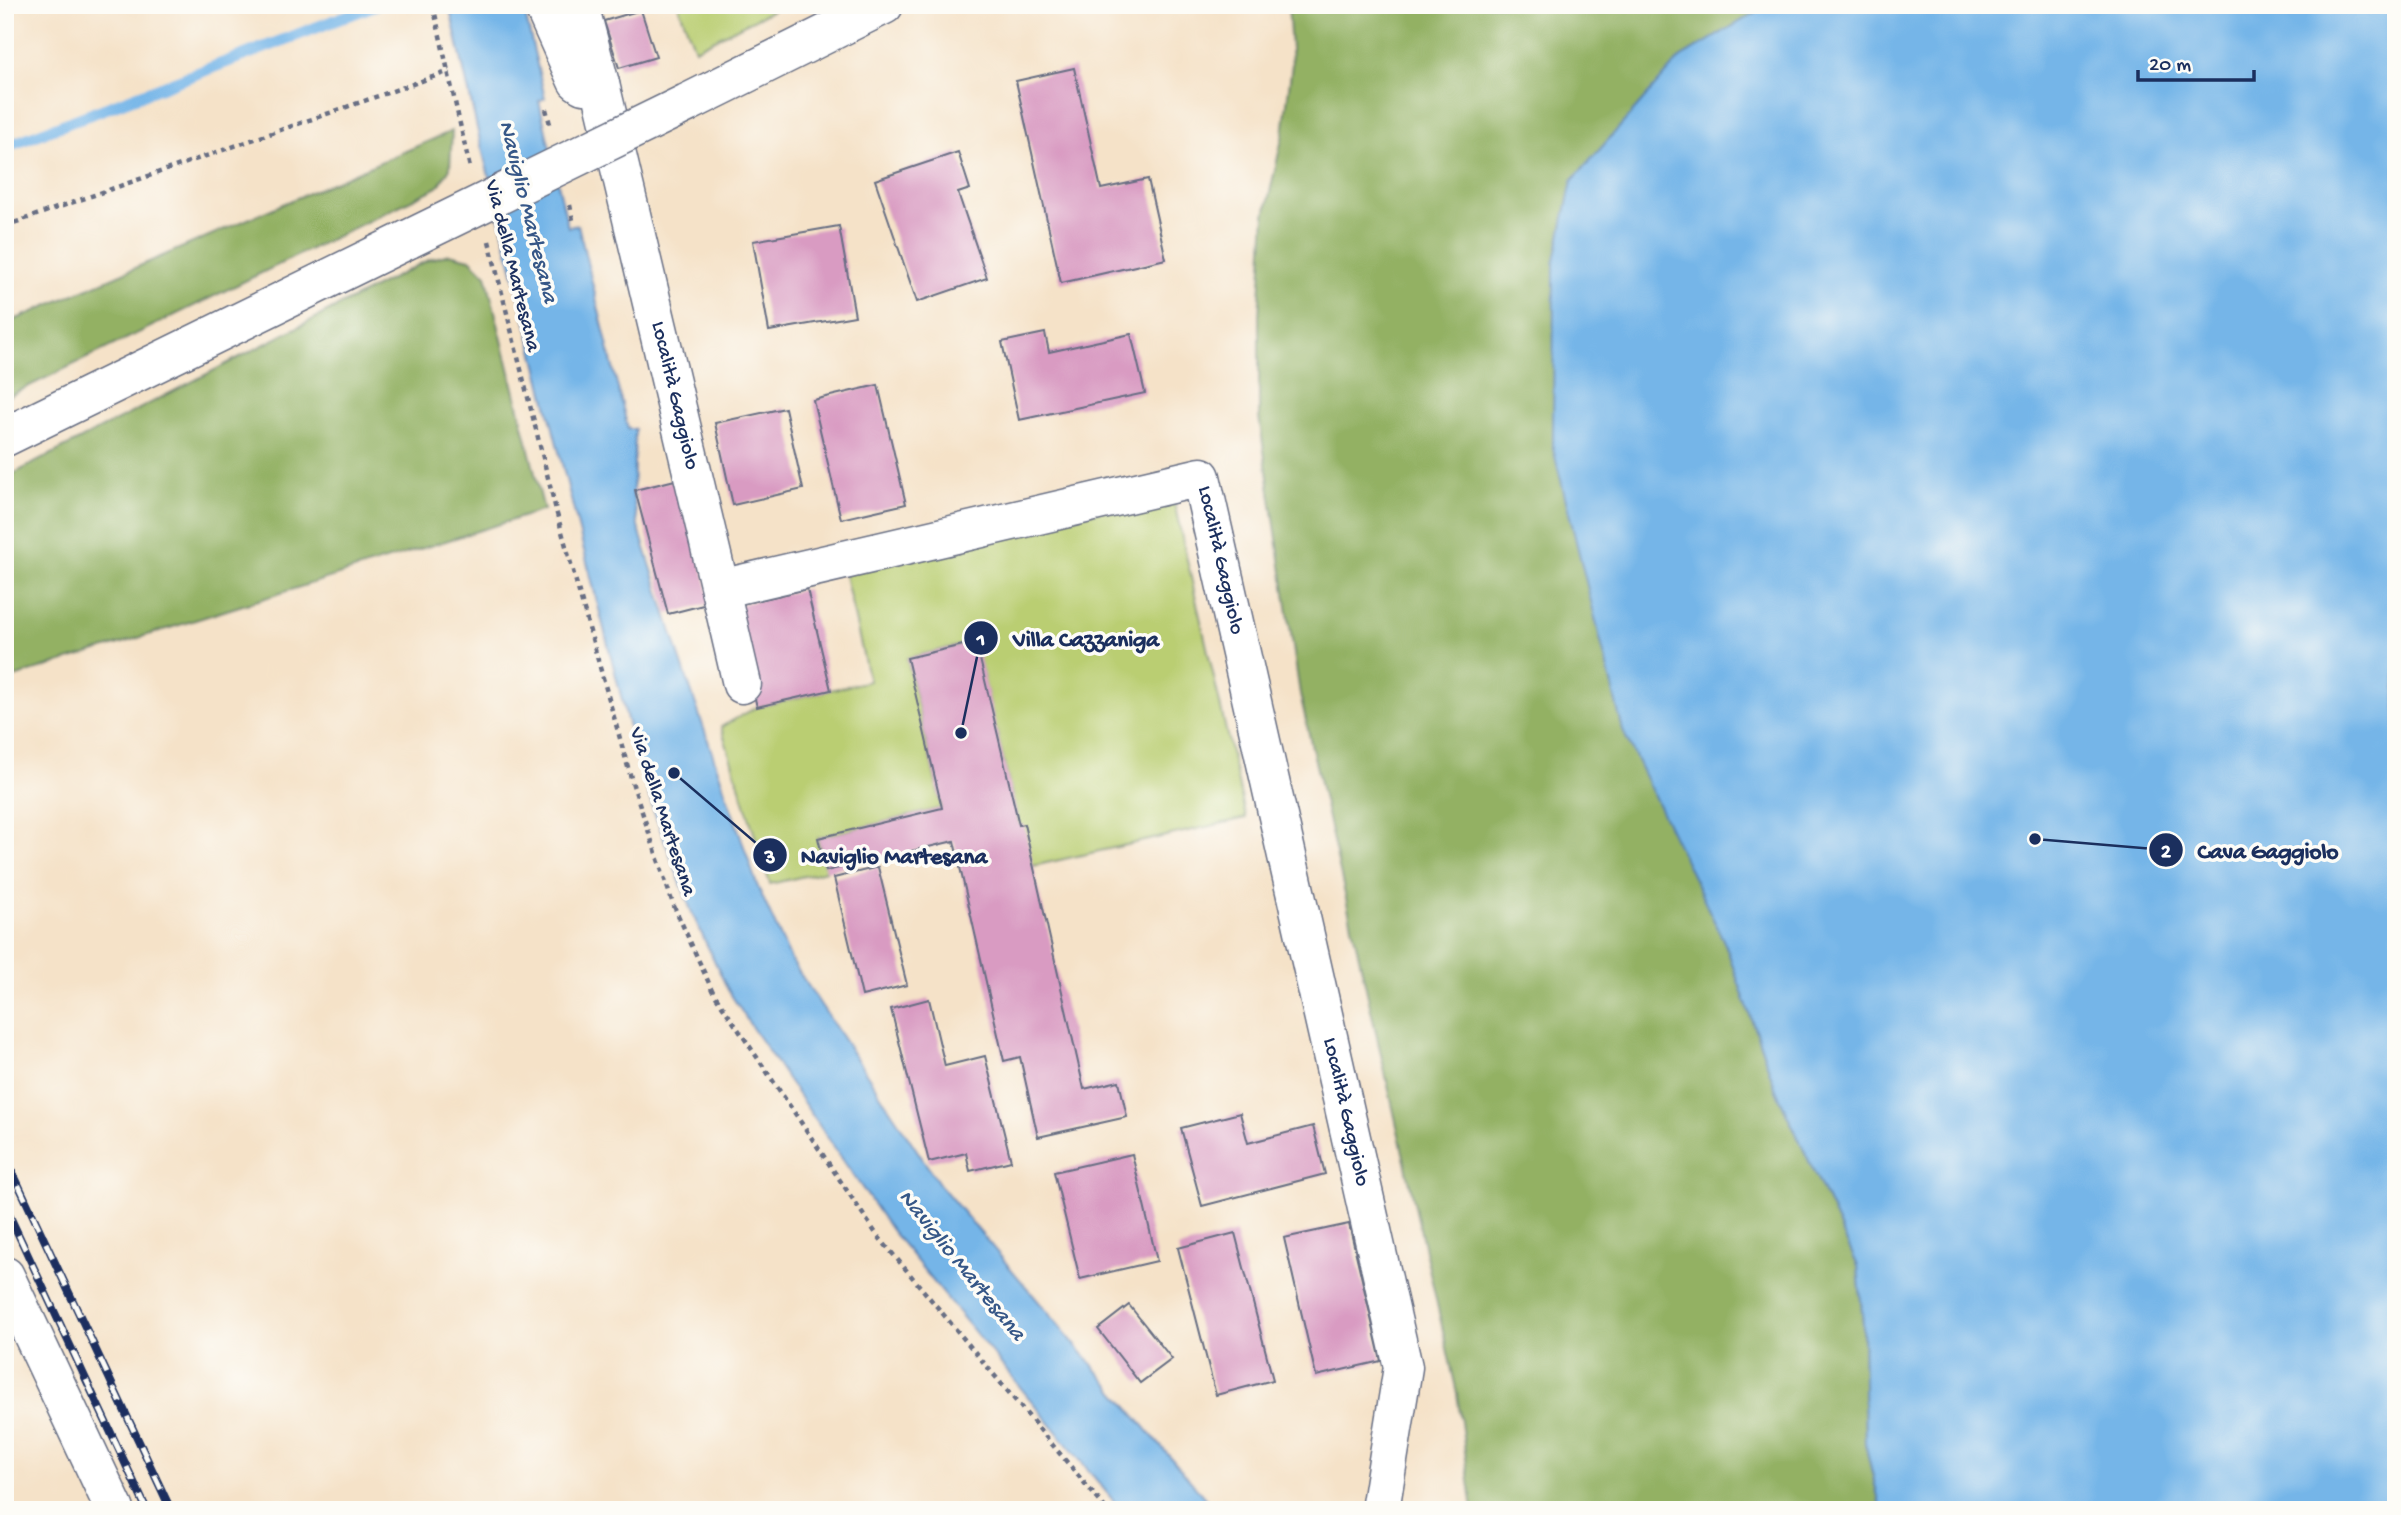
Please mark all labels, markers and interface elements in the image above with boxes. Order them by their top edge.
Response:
scale bar [2138,38,2254,82]
text: 20 m [2149,54,2191,79]
water label: Naviglio Martesana [491,118,563,307]
street label: Via della Martesana [477,177,545,356]
street label: Località Gaggiolo [644,319,704,472]
street label: Località Gaggiolo [1191,483,1249,637]
callout: Villa Cazzaniga [964,616,1173,660]
text: Villa Cazzaniga [1012,628,1160,655]
text: 1 [976,629,985,654]
street label: Via della Martesana [622,723,700,901]
callout: Cava Gaggiolo [2148,828,2352,872]
callout: Naviglio Martesana [752,833,1002,877]
text: Cava Gaggiolo [2198,840,2339,867]
text: 2 [2161,841,2172,866]
text: Naviglio Martesana [801,845,988,872]
text: 3 [764,847,776,872]
street label: Località Gaggiolo [1316,1035,1374,1189]
water label: Naviglio Martesana [892,1185,1031,1348]

